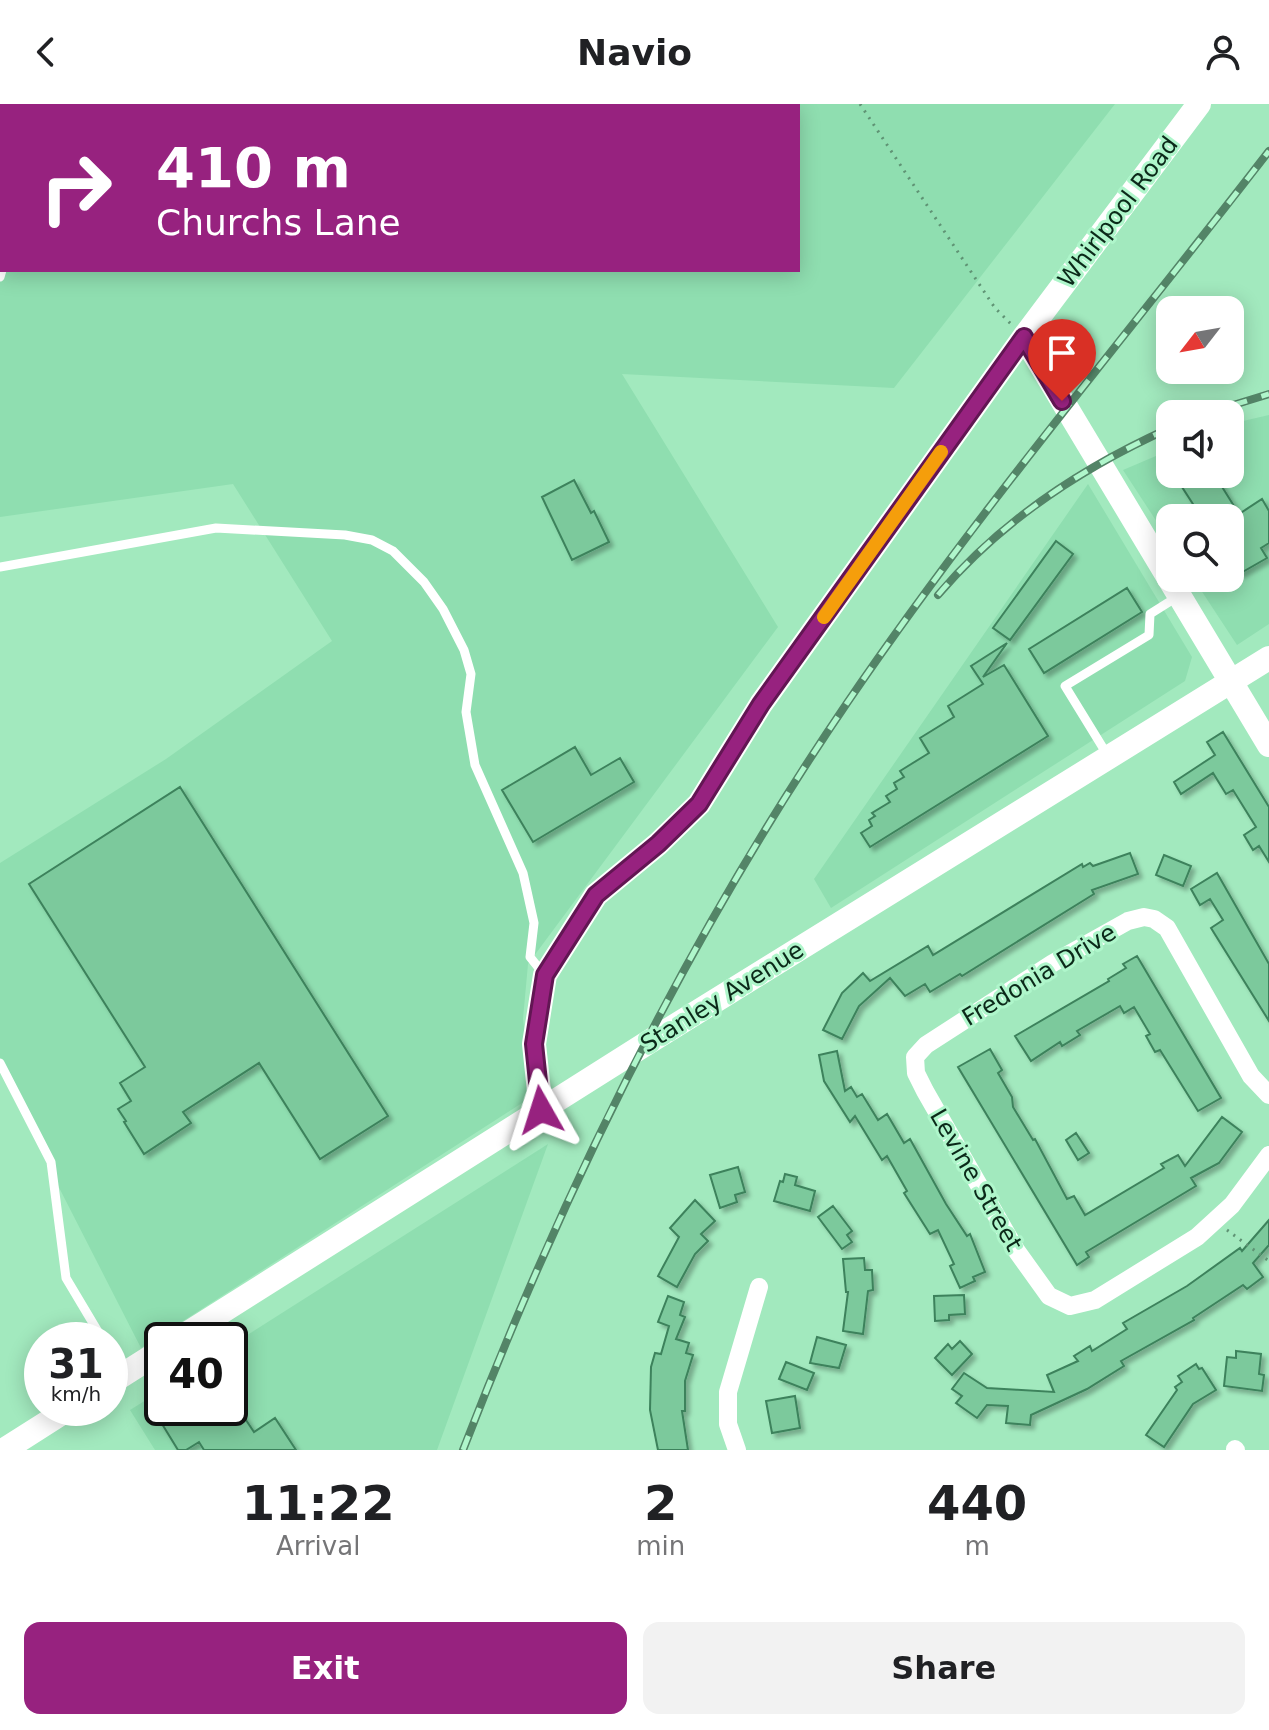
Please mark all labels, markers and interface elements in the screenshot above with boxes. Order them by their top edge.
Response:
icon: back [24,30,68,74]
icon: person [1201,30,1245,74]
text: Navio [577,32,692,73]
street label: Whirlpool Road [1052,131,1184,293]
text: 410 m [156,135,351,200]
icon: right [24,136,128,240]
text: Churchs Lane [156,202,401,243]
north arrow [1156,296,1244,384]
map controls [1156,296,1244,592]
pin [1028,319,1096,401]
icon: arrive [1040,331,1084,375]
button: sound [1156,400,1244,488]
button: search [1156,504,1244,592]
street label: Fredonia Drive [957,918,1121,1032]
street label: Stanley Avenue [635,936,809,1058]
position arrow [499,1068,583,1152]
street label: Levine Street [924,1104,1028,1256]
speed limit sign: 40 [144,1322,248,1426]
text: 31 [48,1341,104,1387]
text: km/h [51,1382,101,1406]
text: 11:22 [242,1475,395,1531]
text: 2 [644,1475,677,1531]
text: 440 [927,1475,1027,1531]
text: Arrival [276,1531,360,1561]
text: min [636,1531,685,1561]
text: m [964,1531,990,1561]
button: Exit [24,1622,627,1714]
button: Share [643,1622,1245,1714]

